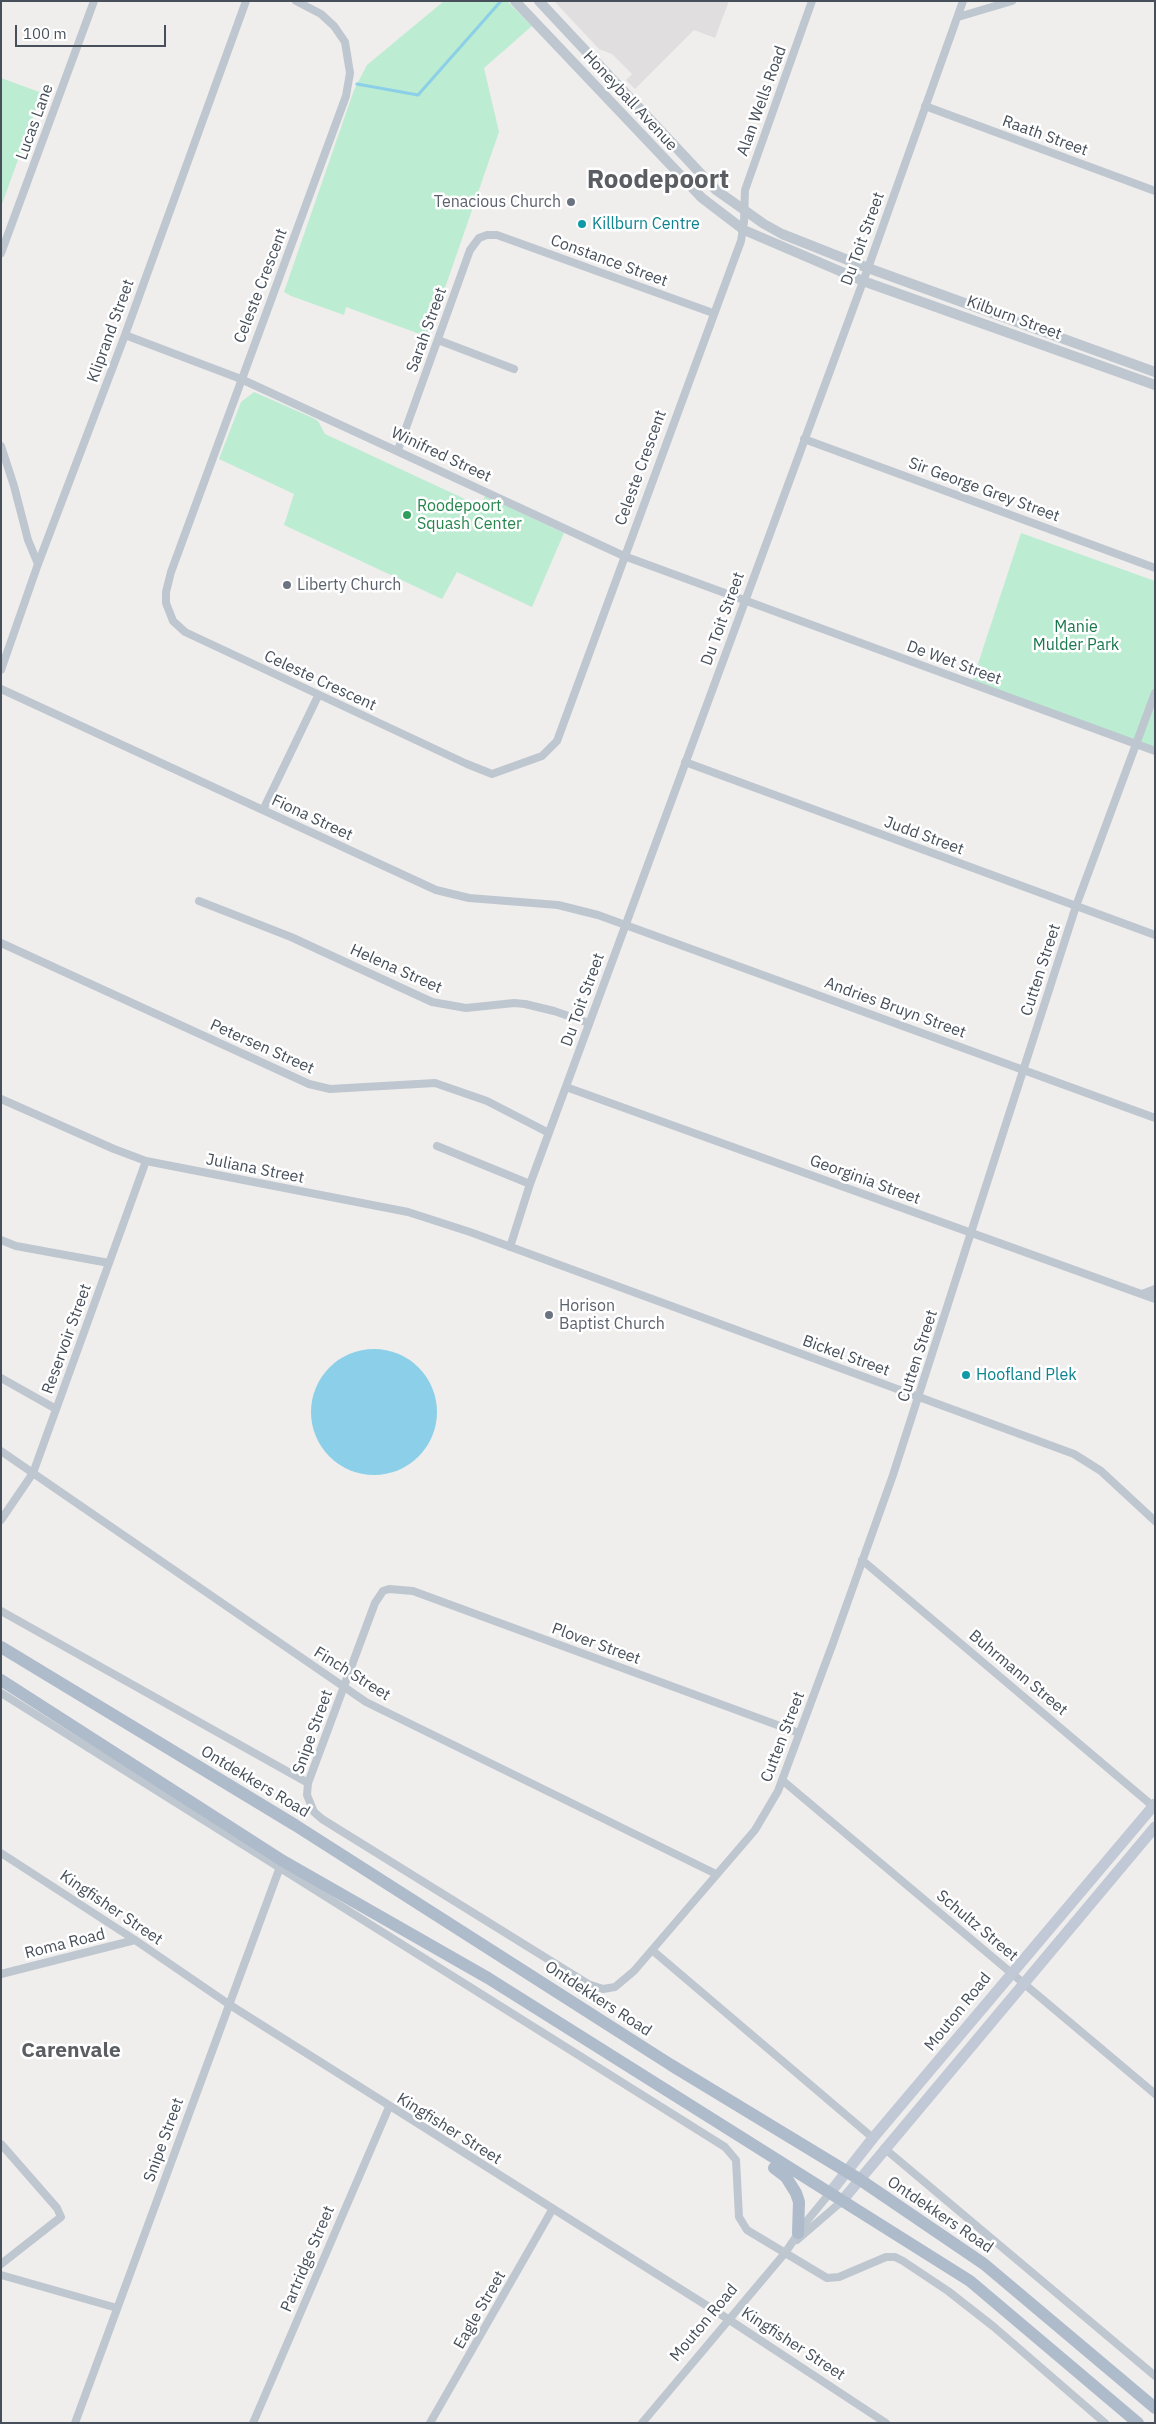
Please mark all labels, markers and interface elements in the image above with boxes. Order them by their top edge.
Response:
scale bar [18,15,169,47]
text: 100 m [23,24,67,43]
street label: Alan Wells Road [733,43,791,159]
street label: Honeyball Avenue [579,47,681,155]
street label: Lucas Lane [12,81,58,163]
street label: Raath Street [1000,112,1090,160]
district label: Roodepoort [587,164,729,196]
street label: Du Toit Street [837,190,889,288]
place label: Tenacious Church [434,192,561,212]
marker: Tenacious Church [565,196,577,208]
place label: Killburn Centre [592,214,700,234]
marker: Killburn Centre [576,218,588,230]
street label: Celeste Crescent [230,226,292,346]
street label: Constance Street [548,231,670,291]
street label: Kliprand Street [83,277,139,385]
street label: Sarah Street [403,285,451,375]
street label: Kilburn Street [964,292,1064,344]
street label: Celeste Crescent [611,408,671,528]
street label: Winifred Street [388,423,494,487]
street label: Sir George Grey Street [906,454,1062,526]
place label: Roodepoort Squash Center [417,496,522,534]
marker: Roodepoort Squash Center [401,509,413,521]
street label: Du Toit Street [697,570,749,668]
place label: Liberty Church [297,575,401,595]
marker: Liberty Church [281,579,293,591]
park label: Manie Mulder Park [1033,617,1119,655]
street label: De Wet Street [904,637,1004,689]
street label: Celeste Crescent [261,647,379,715]
street label: Fiona Street [268,791,356,845]
street label: Judd Street [881,813,967,859]
street label: Cutten Street [1017,922,1065,1018]
street label: Helena Street [347,940,445,998]
street label: Du Toit Street [557,951,609,1049]
street label: Andries Bruyn Street [822,973,968,1043]
street label: Petersen Street [207,1016,317,1078]
street label: Juliana Street [204,1150,306,1188]
street label: Georginia Street [807,1151,923,1209]
street label: Reservoir Street [38,1281,96,1397]
place label: Horison Baptist Church [559,1296,665,1334]
street label: Cutten Street [894,1308,942,1404]
marker: Horison Baptist Church [543,1309,555,1321]
street label: Bickel Street [800,1331,892,1381]
place label: Hoofland Plek [976,1365,1077,1385]
marker: Hoofland Plek [960,1369,972,1381]
street label: Plover Street [549,1619,643,1669]
street label: Buhrmann Street [965,1626,1071,1720]
street label: Finch Street [310,1643,394,1705]
street label: Snipe Street [289,1687,337,1777]
street label: Cutten Street [757,1689,809,1785]
street label: Ontdekkers Road [197,1742,313,1822]
street label: Kingfisher Street [56,1867,166,1949]
street label: Schultz Street [932,1886,1022,1966]
street label: Roma Road [23,1925,107,1963]
street label: Ontdekkers Road [541,1957,655,2041]
street label: Mouton Road [921,1969,995,2055]
district label: Carenvale [21,2038,121,2064]
street label: Kingfisher Street [393,2089,505,2169]
street label: Snipe Street [140,2095,188,2185]
street label: Ontdekkers Road [883,2172,997,2258]
street label: Partridge Street [277,2203,339,2315]
street label: Eagle Street [450,2267,510,2353]
street label: Mouton Road [666,2280,742,2366]
street label: Kingfisher Street [737,2303,849,2385]

